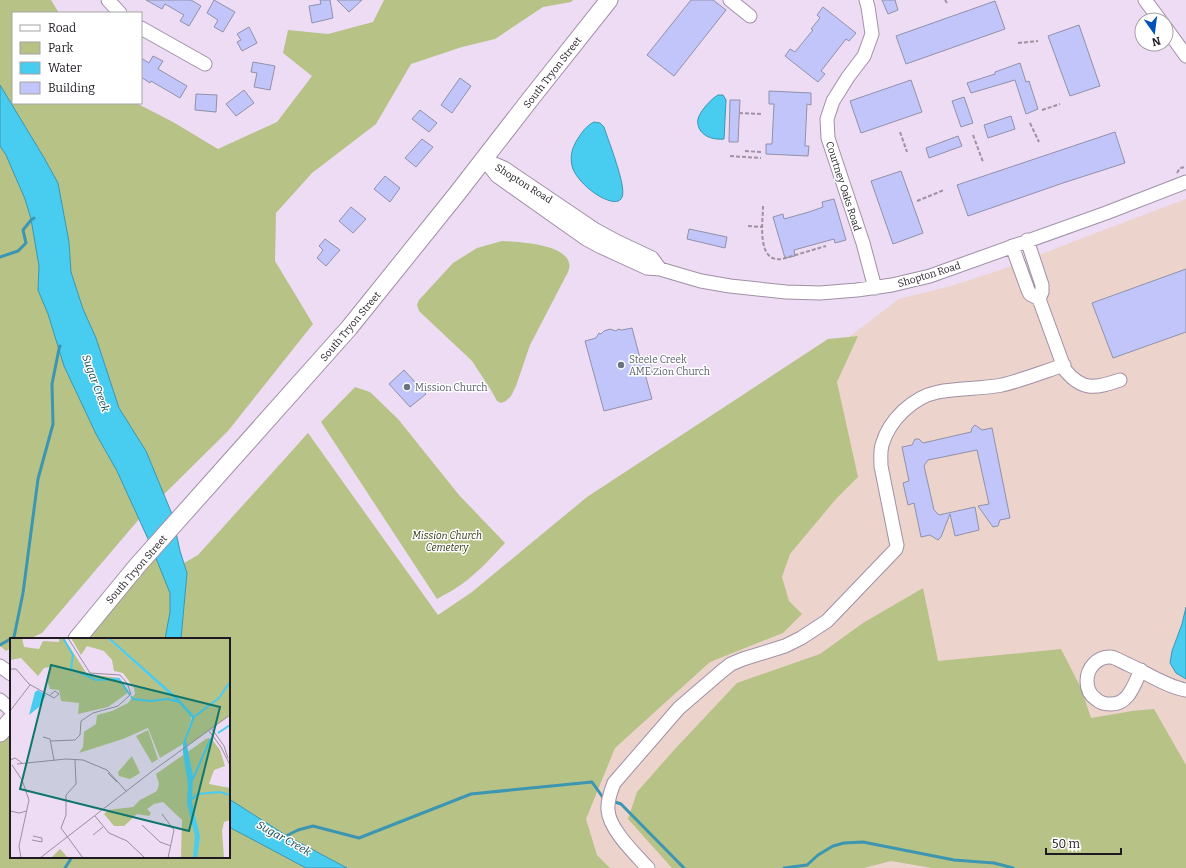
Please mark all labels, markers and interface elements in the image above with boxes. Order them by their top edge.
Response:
legend [12,12,142,104]
north arrow [1134,12,1174,52]
text: Road [48,21,76,35]
street label: South Tryon Street [521,34,585,111]
text: N [1150,34,1162,49]
text: Park [48,41,74,55]
text: Water [48,61,83,75]
text: Building [48,81,95,95]
street label: Courtney Oaks Road [823,140,863,233]
street label: Shopton Road [493,162,554,206]
street label: Shopton Road [896,260,962,290]
street label: South Tryon Street [318,289,384,364]
water label: Sugar Creek [79,353,112,415]
place label: Steele Creek AME Zion Church [629,354,711,378]
marker: Steele Creek AME Zion Church [616,360,626,370]
marker: Mission Church [402,382,412,392]
place label: Mission Church [415,382,488,394]
park label: Mission Church Cemetery [412,530,482,554]
street label: South Tryon Street [104,533,170,606]
inset map [10,638,230,858]
water label: Sugar Creek [254,818,314,859]
scale bar [1046,830,1121,856]
text: 50 m [1052,837,1081,851]

